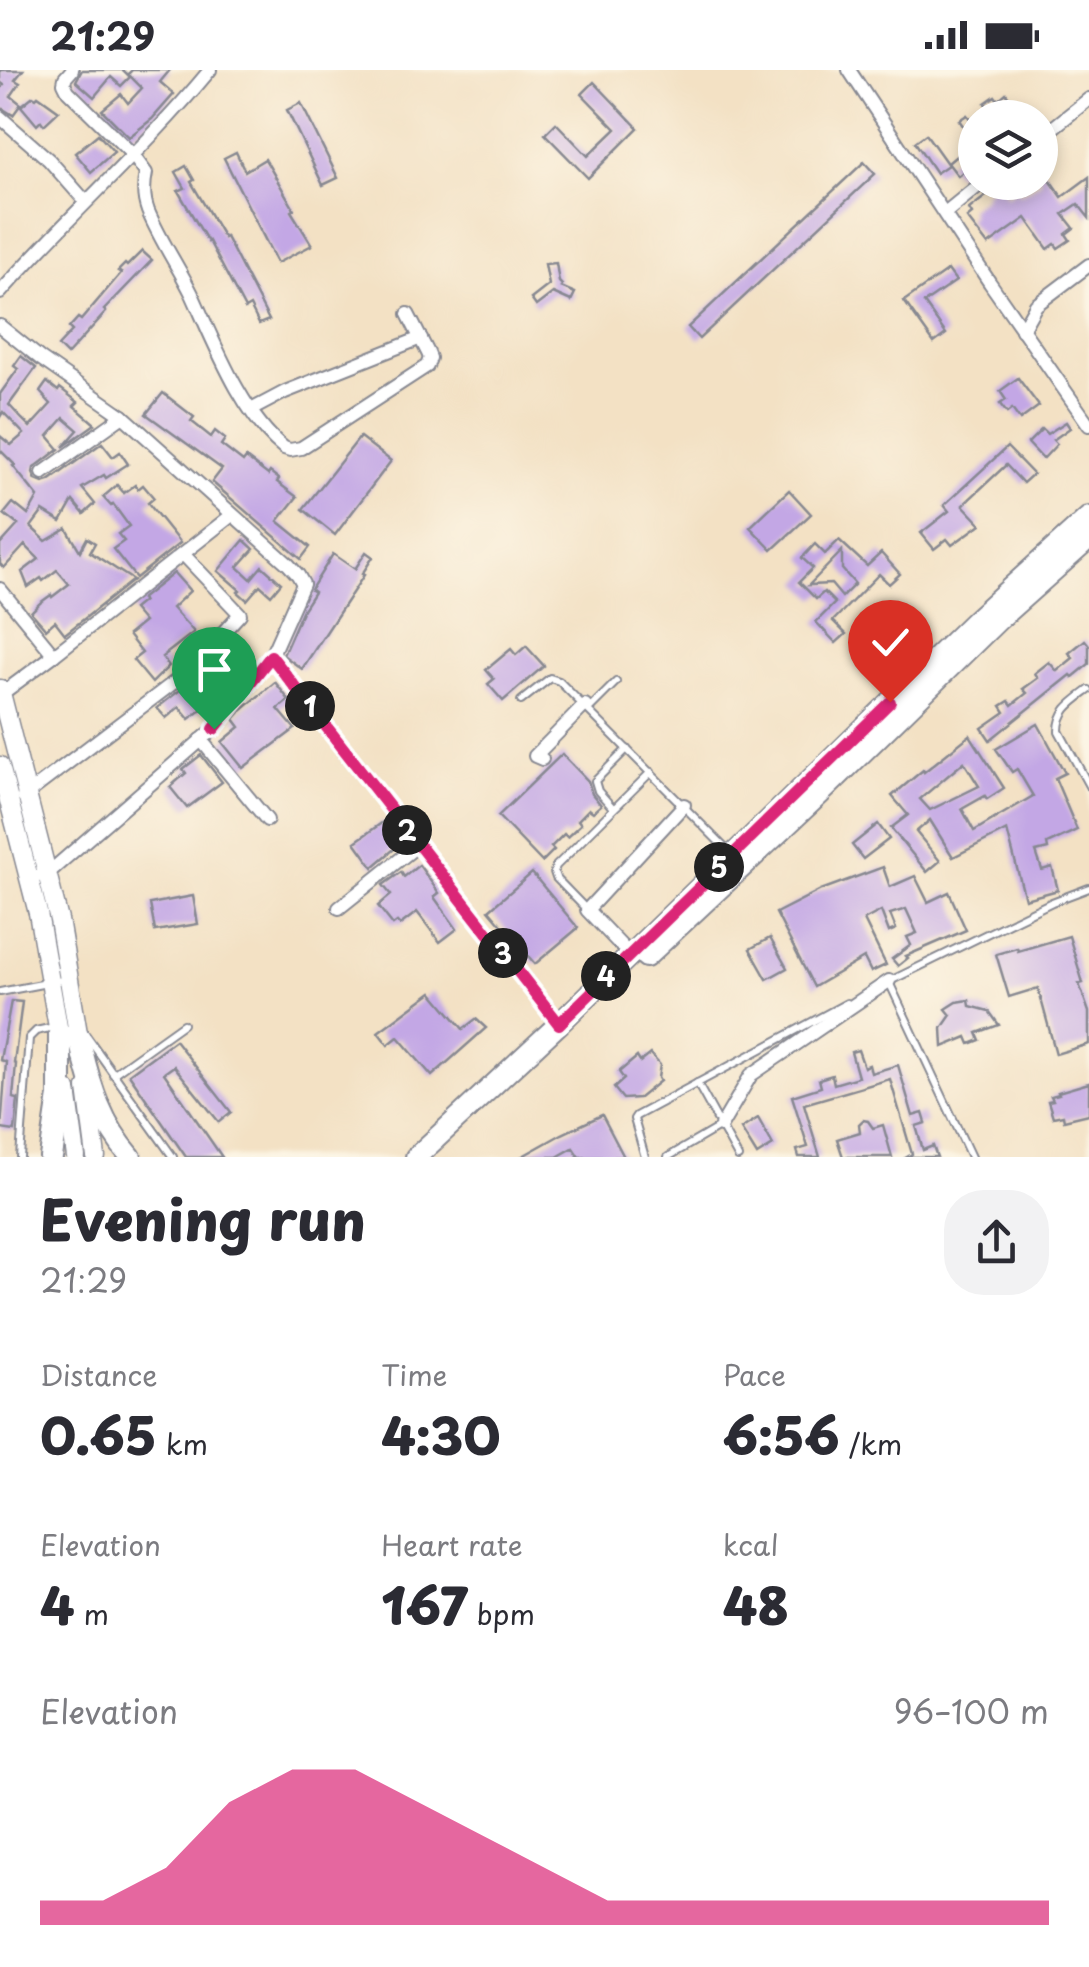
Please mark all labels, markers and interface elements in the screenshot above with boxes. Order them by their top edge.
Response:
text: 21:29 [50,7,155,64]
map controls [958,100,1058,200]
button: layers [958,100,1058,200]
pin [848,600,933,703]
icon: check [863,615,918,670]
pin [172,627,257,730]
icon: arrive [187,642,242,697]
pin: 1 [285,681,335,731]
text: 1 [303,684,317,727]
pin: 2 [382,805,432,855]
text: 2 [397,808,417,851]
pin: 5 [694,842,744,892]
text: 5 [710,845,728,888]
pin: 3 [478,928,528,978]
text: 3 [494,931,512,974]
pin: 4 [581,951,631,1001]
text: 4 [596,954,616,997]
text: Evening run [40,1177,366,1260]
button: share [944,1190,1049,1295]
text: 21:29 [40,1256,127,1304]
text: Distance [40,1353,158,1396]
text: Time [381,1353,448,1396]
text: Pace [723,1353,786,1396]
text: 0.65 [40,1396,157,1472]
text: 4:30 [381,1396,500,1472]
text: 6:56 [723,1396,840,1472]
text: km [157,1422,208,1465]
text: /km [840,1422,902,1465]
text: Elevation [40,1523,161,1566]
text: Heart rate [381,1523,523,1566]
text: kcal [723,1523,779,1566]
text: 4 [40,1566,74,1642]
text: 167 [381,1566,468,1642]
text: 48 [723,1566,789,1642]
text: m [74,1592,109,1635]
text: bpm [468,1592,535,1635]
text: Elevation [40,1687,178,1735]
text: 96–100 m [894,1687,1049,1735]

